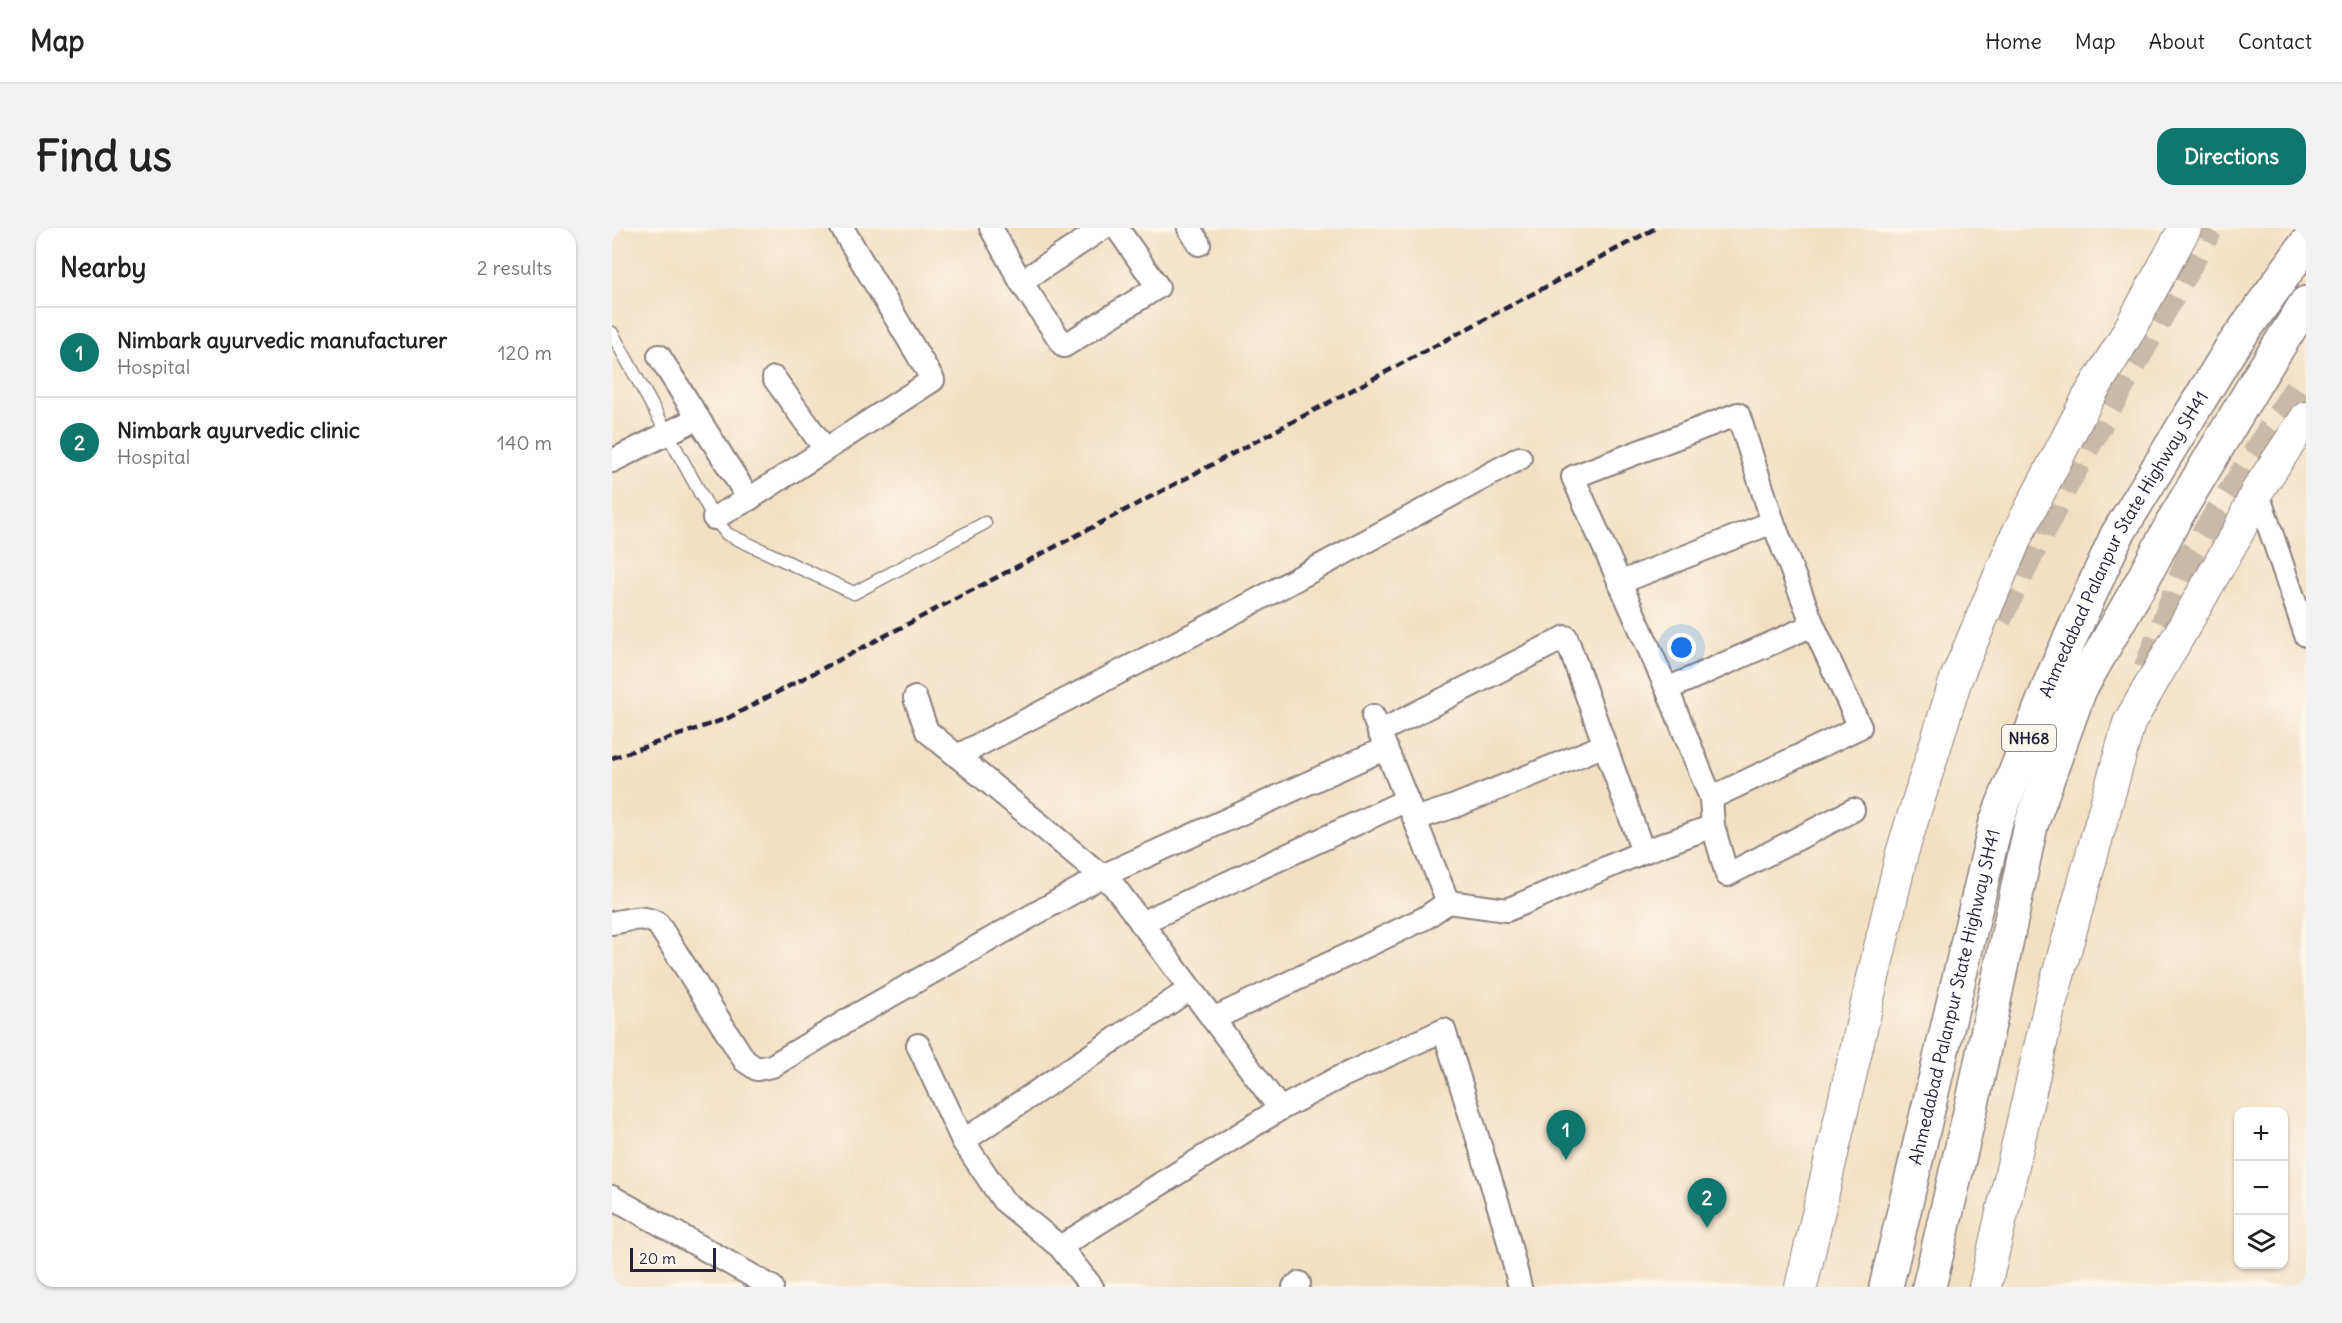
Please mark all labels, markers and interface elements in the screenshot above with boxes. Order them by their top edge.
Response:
text: Map [30,23,84,59]
text: Home [1985,28,2042,55]
text: Map [2075,28,2116,55]
text: About [2149,28,2205,55]
text: Contact [2238,28,2312,55]
button: Directions [2157,128,2306,185]
text: Find us [36,130,172,182]
text: Nearby [60,251,146,284]
text: 2 results [477,255,552,280]
text: Nimbark ayurvedic manufacturer [117,326,447,354]
text: 1 [76,340,83,365]
text: 120 m [498,340,552,365]
text: Hospital [117,354,190,379]
street label: Ahmedabad Palanpur State Highway SH41 [2034,387,2213,701]
text: Nimbark ayurvedic clinic [117,416,360,444]
text: 2 [74,430,85,455]
text: 140 m [497,430,552,455]
text: Hospital [117,444,190,469]
your location [1667,633,1696,662]
road number: NH68 [2002,725,2056,751]
street label: Ahmedabad Palanpur State Highway SH41 [1903,827,2005,1167]
map controls [2234,1107,2288,1269]
button: + [2234,1107,2288,1161]
pin: 1 [1546,1110,1586,1160]
button: − [2234,1161,2288,1215]
pin: 2 [1688,1178,1726,1228]
button: layers [2234,1215,2288,1269]
scale bar [630,1245,716,1272]
text: 20 m [639,1248,676,1268]

